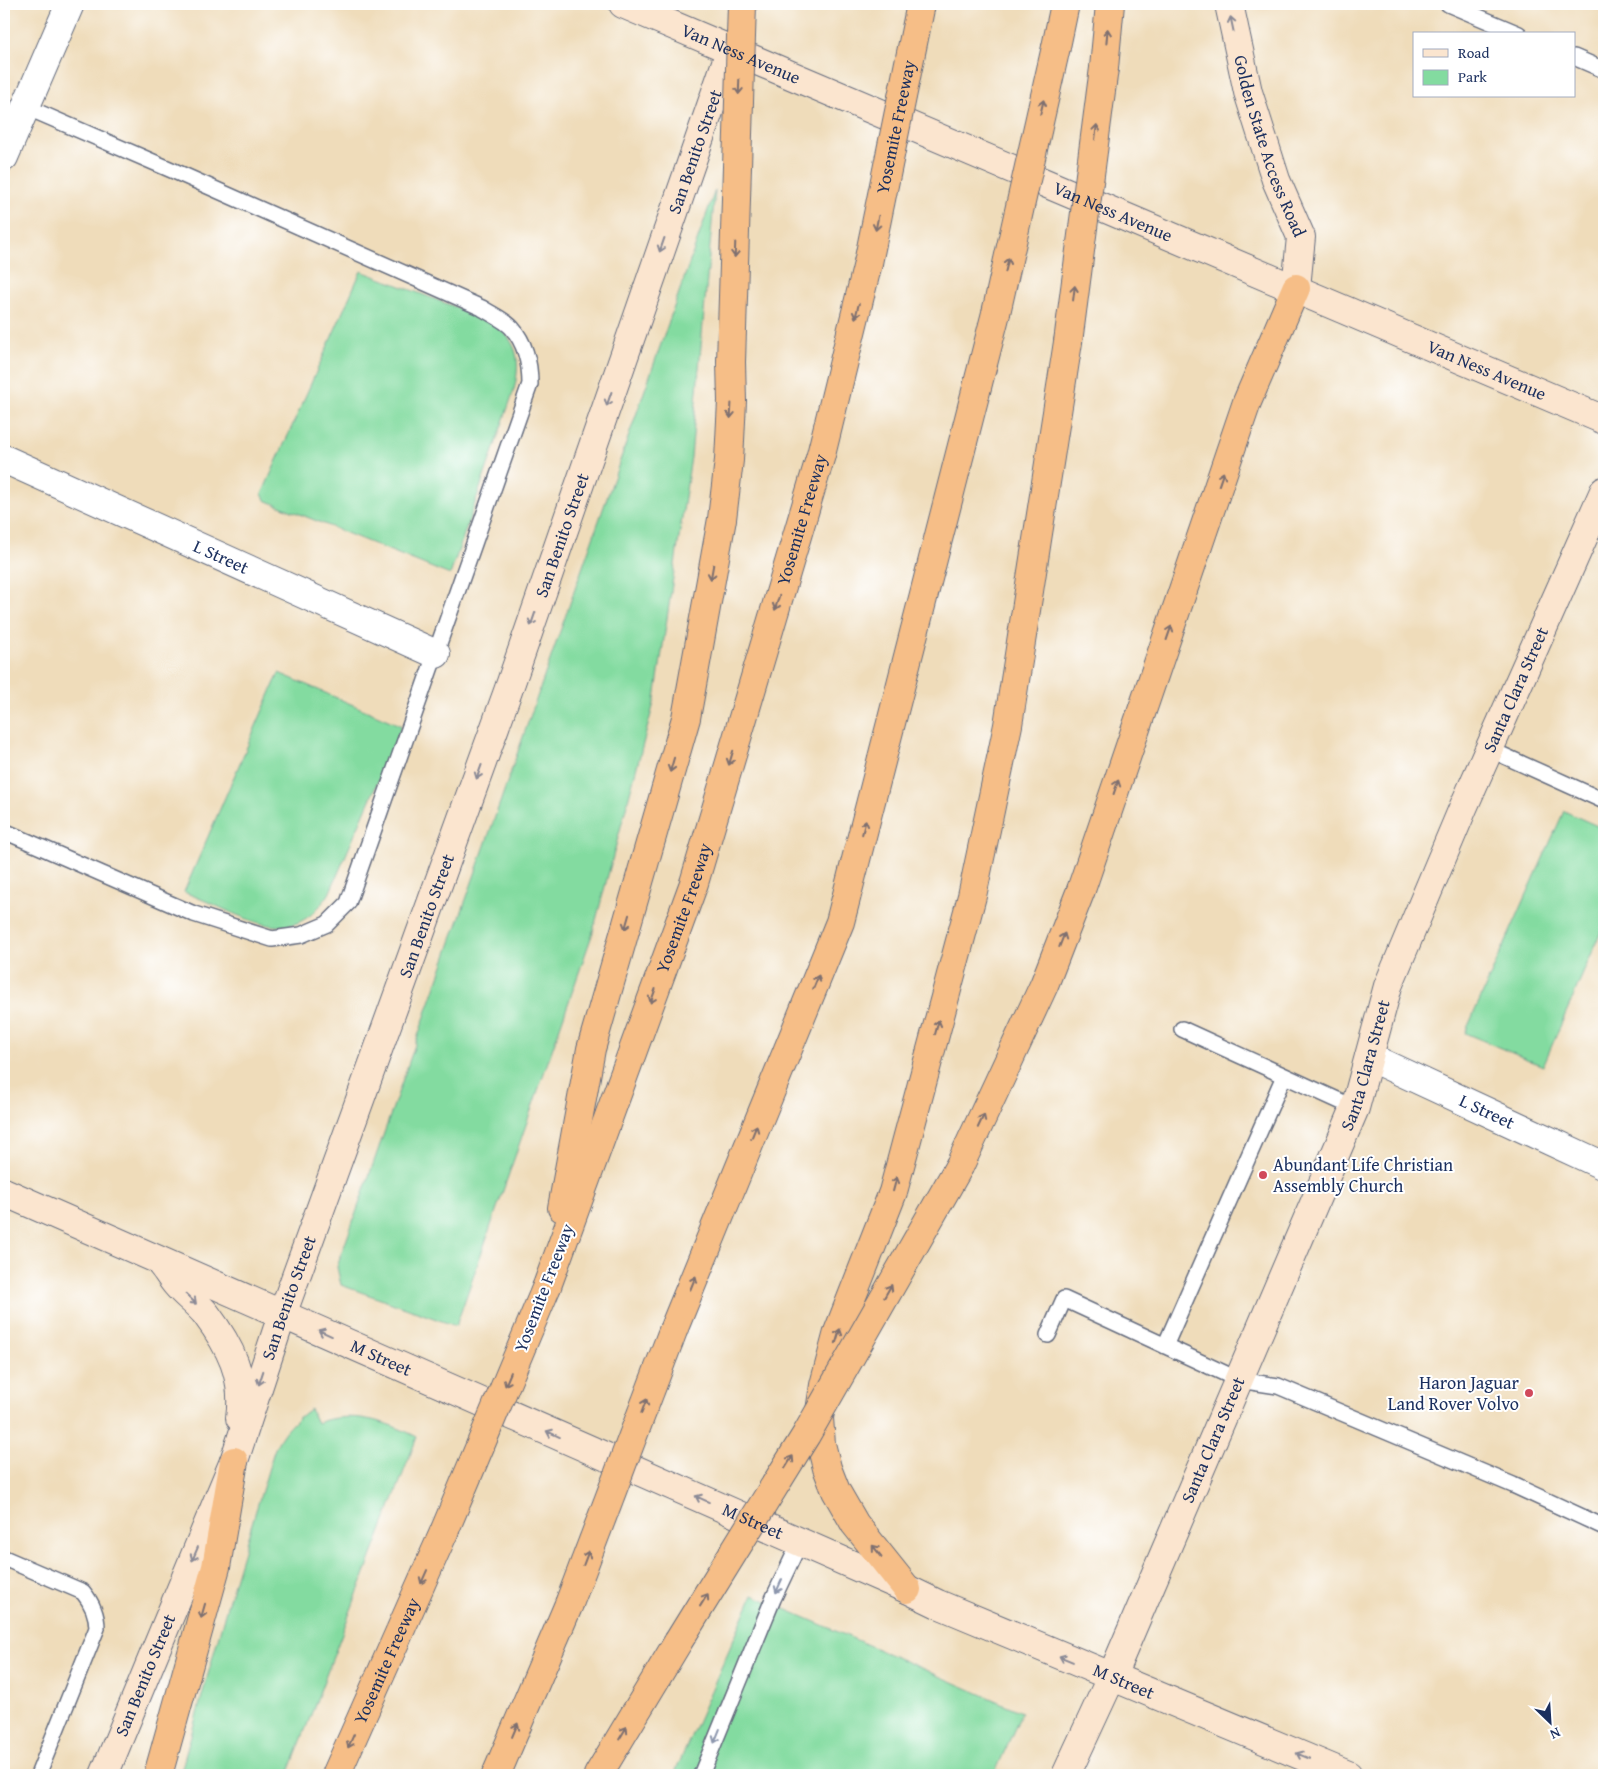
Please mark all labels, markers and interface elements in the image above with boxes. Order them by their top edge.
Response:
street label: Van Ness Avenue [677,16,805,91]
one-way arrow [1227,16,1236,32]
one-way arrow [1102,28,1112,44]
legend [1413,32,1576,98]
text: Road [1458,42,1489,63]
street label: Golden State Access Road [1227,52,1313,241]
street label: Yosemite Freeway [869,57,922,196]
text: Park [1458,66,1487,87]
one-way arrow [735,79,744,95]
street label: San Benito Street [660,85,729,218]
one-way arrow [1038,99,1047,115]
one-way arrow [1091,124,1101,140]
street label: Van Ness Avenue [1049,174,1177,248]
one-way arrow [871,215,881,231]
one-way arrow [657,237,666,252]
one-way arrow [730,242,739,258]
one-way arrow [1002,258,1012,274]
one-way arrow [1070,286,1080,302]
one-way arrow [852,302,861,318]
street label: Van Ness Avenue [1423,332,1551,407]
one-way arrow [604,390,613,406]
one-way arrow [727,403,736,419]
street label: Yosemite Freeway [769,450,834,588]
street label: San Benito Street [527,469,596,601]
one-way arrow [1217,472,1226,487]
street label: L Street [189,532,254,581]
one-way arrow [707,564,717,580]
one-way arrow [772,594,782,610]
one-way arrow [528,610,537,626]
street label: Santa Clara Street [1475,622,1555,757]
one-way arrow [1165,626,1174,641]
one-way arrow [725,750,735,766]
one-way arrow [667,757,677,773]
one-way arrow [474,763,483,779]
one-way arrow [1112,779,1122,795]
one-way arrow [860,819,869,835]
street label: Yosemite Freeway [648,840,718,977]
street label: San Benito Street [391,849,461,982]
one-way arrow [622,913,632,929]
one-way arrow [1058,933,1067,948]
one-way arrow [812,974,821,989]
one-way arrow [648,987,657,1003]
street label: Santa Clara Street [1333,996,1397,1135]
one-way arrow [933,1019,942,1035]
street label: L Street [1455,1087,1520,1136]
one-way arrow [977,1114,986,1129]
one-way arrow [750,1125,760,1140]
place label: Abundant Life Christian Assembly Church [1273,1151,1453,1199]
marker: Abundant Life Christian Assembly Church [1257,1169,1269,1181]
one-way arrow [890,1176,900,1192]
street label: Yosemite Freeway [507,1220,580,1356]
street label: San Benito Street [254,1231,323,1363]
one-way arrow [689,1275,698,1290]
one-way arrow [884,1284,893,1299]
one-way arrow [185,1293,197,1305]
one-way arrow [318,1328,333,1338]
one-way arrow [833,1328,843,1344]
street label: M Street [346,1332,417,1383]
one-way arrow [256,1369,266,1385]
place label: Haron Jaguar Land Rover Volvo [1388,1369,1520,1417]
one-way arrow [503,1371,513,1386]
street label: Santa Clara Street [1174,1372,1252,1507]
marker: Haron Jaguar Land Rover Volvo [1523,1387,1535,1399]
one-way arrow [640,1399,649,1415]
one-way arrow [546,1428,561,1438]
one-way arrow [785,1455,795,1469]
one-way arrow [695,1494,710,1504]
street label: M Street [718,1495,788,1546]
one-way arrow [871,1545,882,1558]
one-way arrow [190,1546,200,1561]
one-way arrow [582,1551,592,1566]
one-way arrow [419,1569,428,1584]
one-way arrow [774,1578,784,1593]
street label: Yosemite Freeway [346,1593,426,1728]
one-way arrow [699,1594,709,1608]
one-way arrow [198,1603,208,1619]
street label: San Benito Street [107,1609,182,1740]
one-way arrow [1059,1654,1074,1663]
street label: M Street [1089,1656,1159,1706]
north arrow [1526,1696,1576,1746]
one-way arrow [510,1723,520,1738]
text: N [1546,1723,1564,1745]
one-way arrow [619,1727,629,1741]
one-way arrow [712,1728,722,1743]
one-way arrow [345,1733,355,1748]
one-way arrow [1296,1751,1311,1761]

